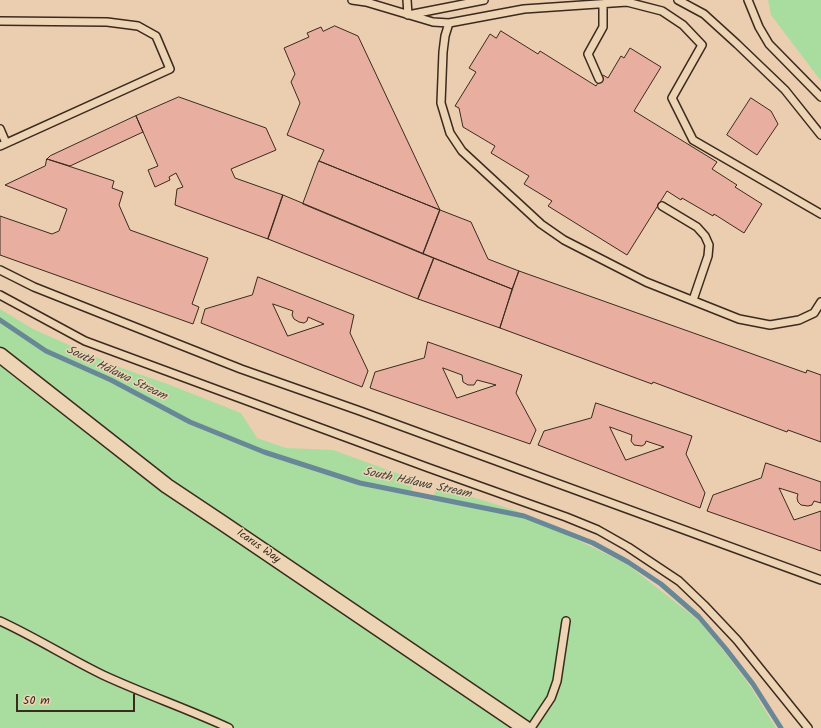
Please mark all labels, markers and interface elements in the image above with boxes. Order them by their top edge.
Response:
water label: South Hālawa Stream [63,343,169,405]
water label: South Hālawa Stream [362,466,472,502]
street label: Icarus Way [234,527,282,567]
scale bar [18,686,137,712]
text: 50 m [23,691,50,710]

